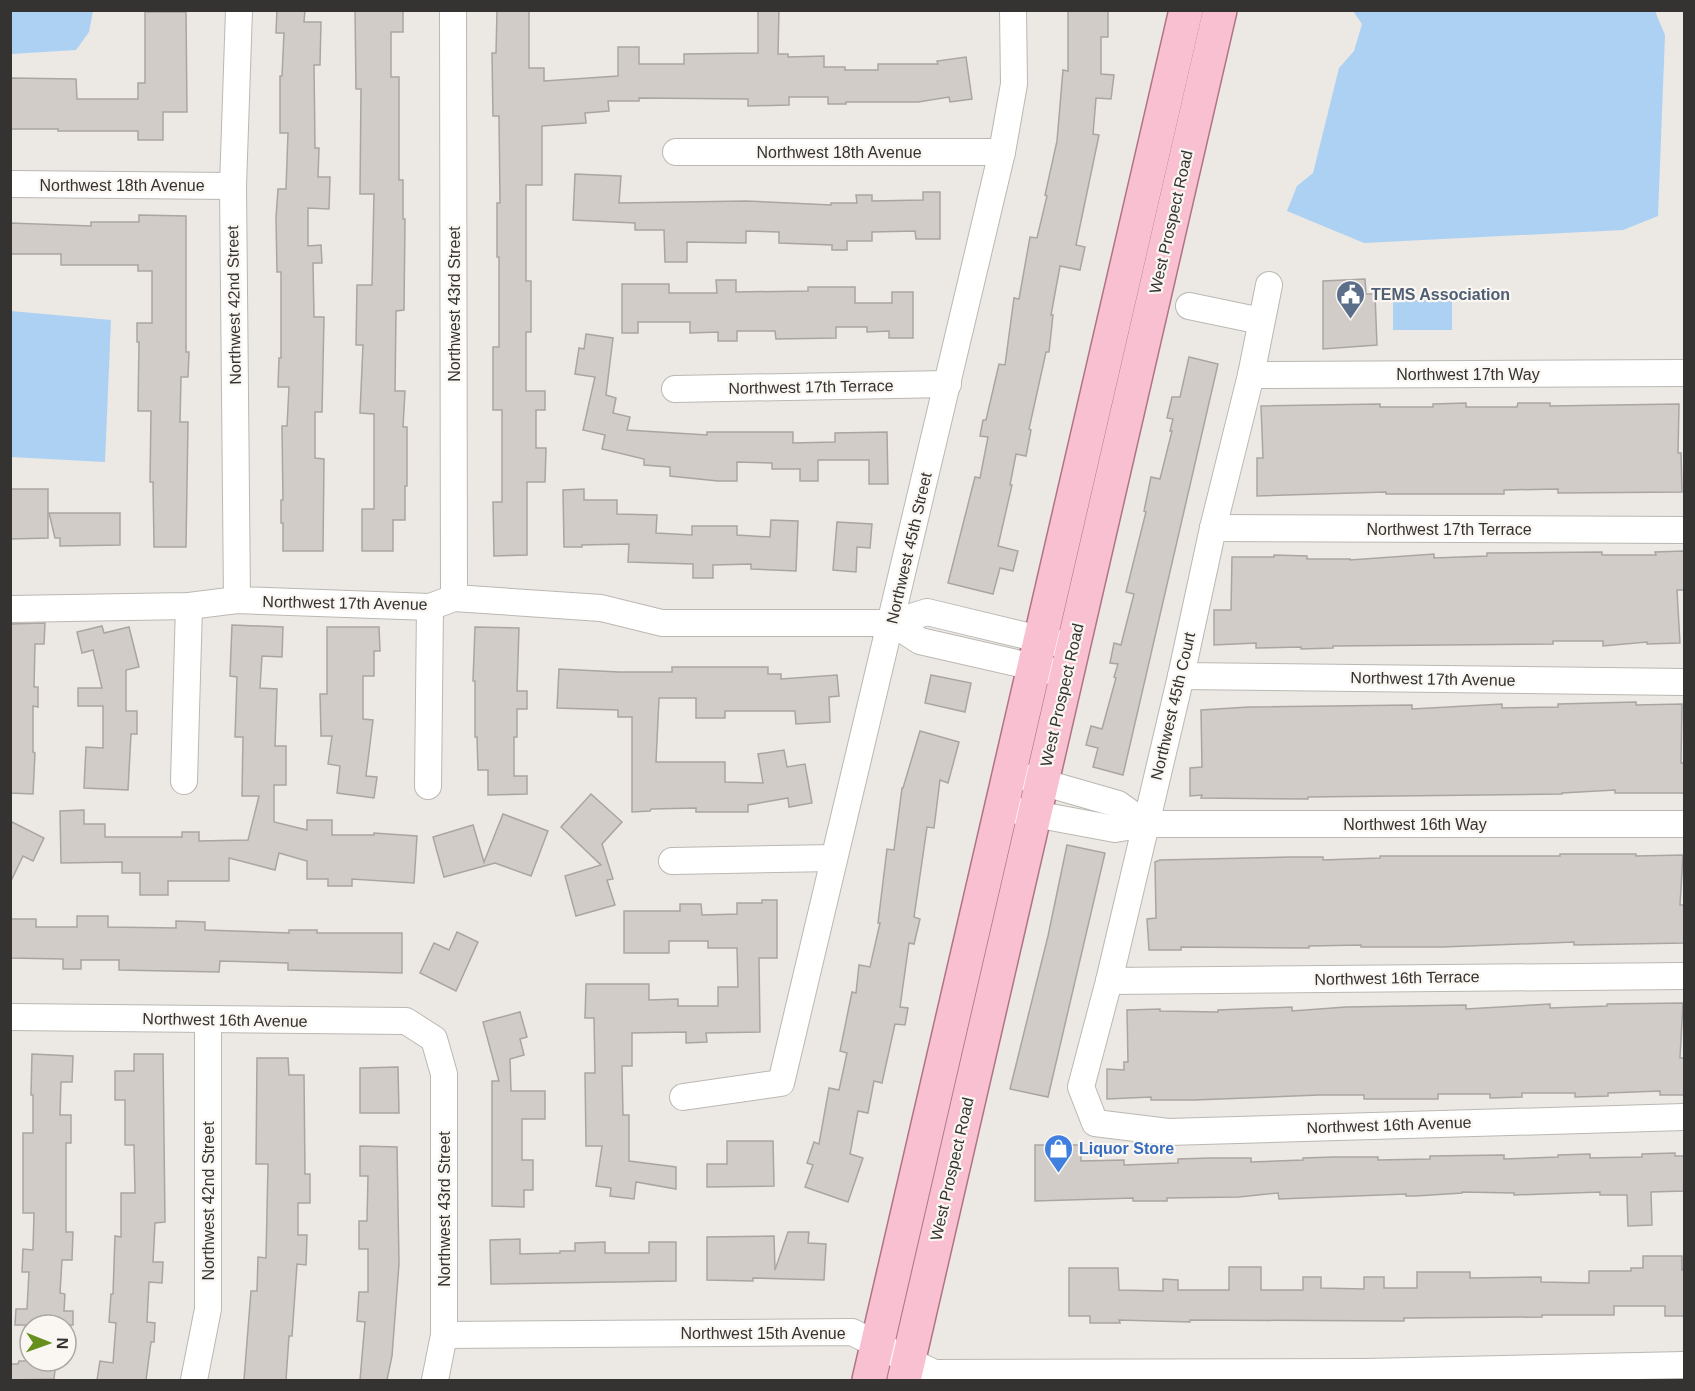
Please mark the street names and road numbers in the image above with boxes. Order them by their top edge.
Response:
street label: Northwest 18th Avenue [756,144,922,161]
street label: West Prospect Road [1146,149,1196,295]
street label: Northwest 18th Avenue [39,177,205,194]
street label: Northwest 42nd Street [224,225,244,385]
street label: Northwest 43rd Street [446,226,463,382]
street label: Northwest 17th Way [1396,366,1540,383]
street label: Northwest 17th Terrace [728,377,894,397]
street label: Northwest 45th Street [883,470,935,625]
street label: Northwest 17th Terrace [1366,521,1532,538]
street label: Northwest 17th Avenue [262,593,428,613]
street label: West Prospect Road [1037,622,1087,768]
street label: Northwest 45th Court [1148,630,1198,782]
street label: Northwest 17th Avenue [1350,669,1516,689]
street label: Northwest 16th Way [1343,816,1487,833]
street label: Northwest 16th Terrace [1314,968,1480,988]
street label: Northwest 16th Avenue [142,1010,308,1030]
street label: West Prospect Road [927,1096,977,1242]
street label: Northwest 16th Avenue [1306,1114,1472,1136]
street label: Northwest 42nd Street [200,1121,217,1281]
street label: Northwest 43rd Street [436,1131,453,1287]
street label: Northwest 15th Avenue [680,1325,846,1342]

